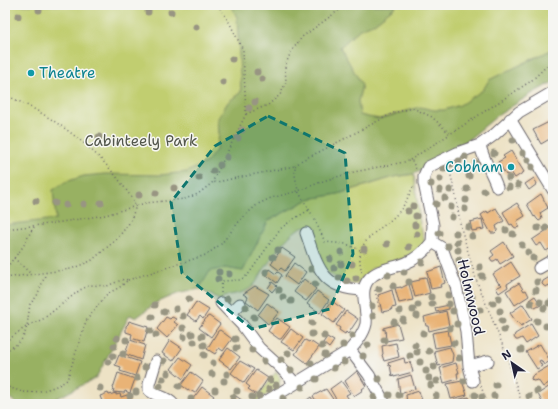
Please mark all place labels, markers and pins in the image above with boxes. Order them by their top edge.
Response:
place label: Theatre [39,63,95,83]
marker: Theatre [26,68,36,78]
place label: Cobham [445,157,503,177]
marker: Cobham [506,162,516,172]

